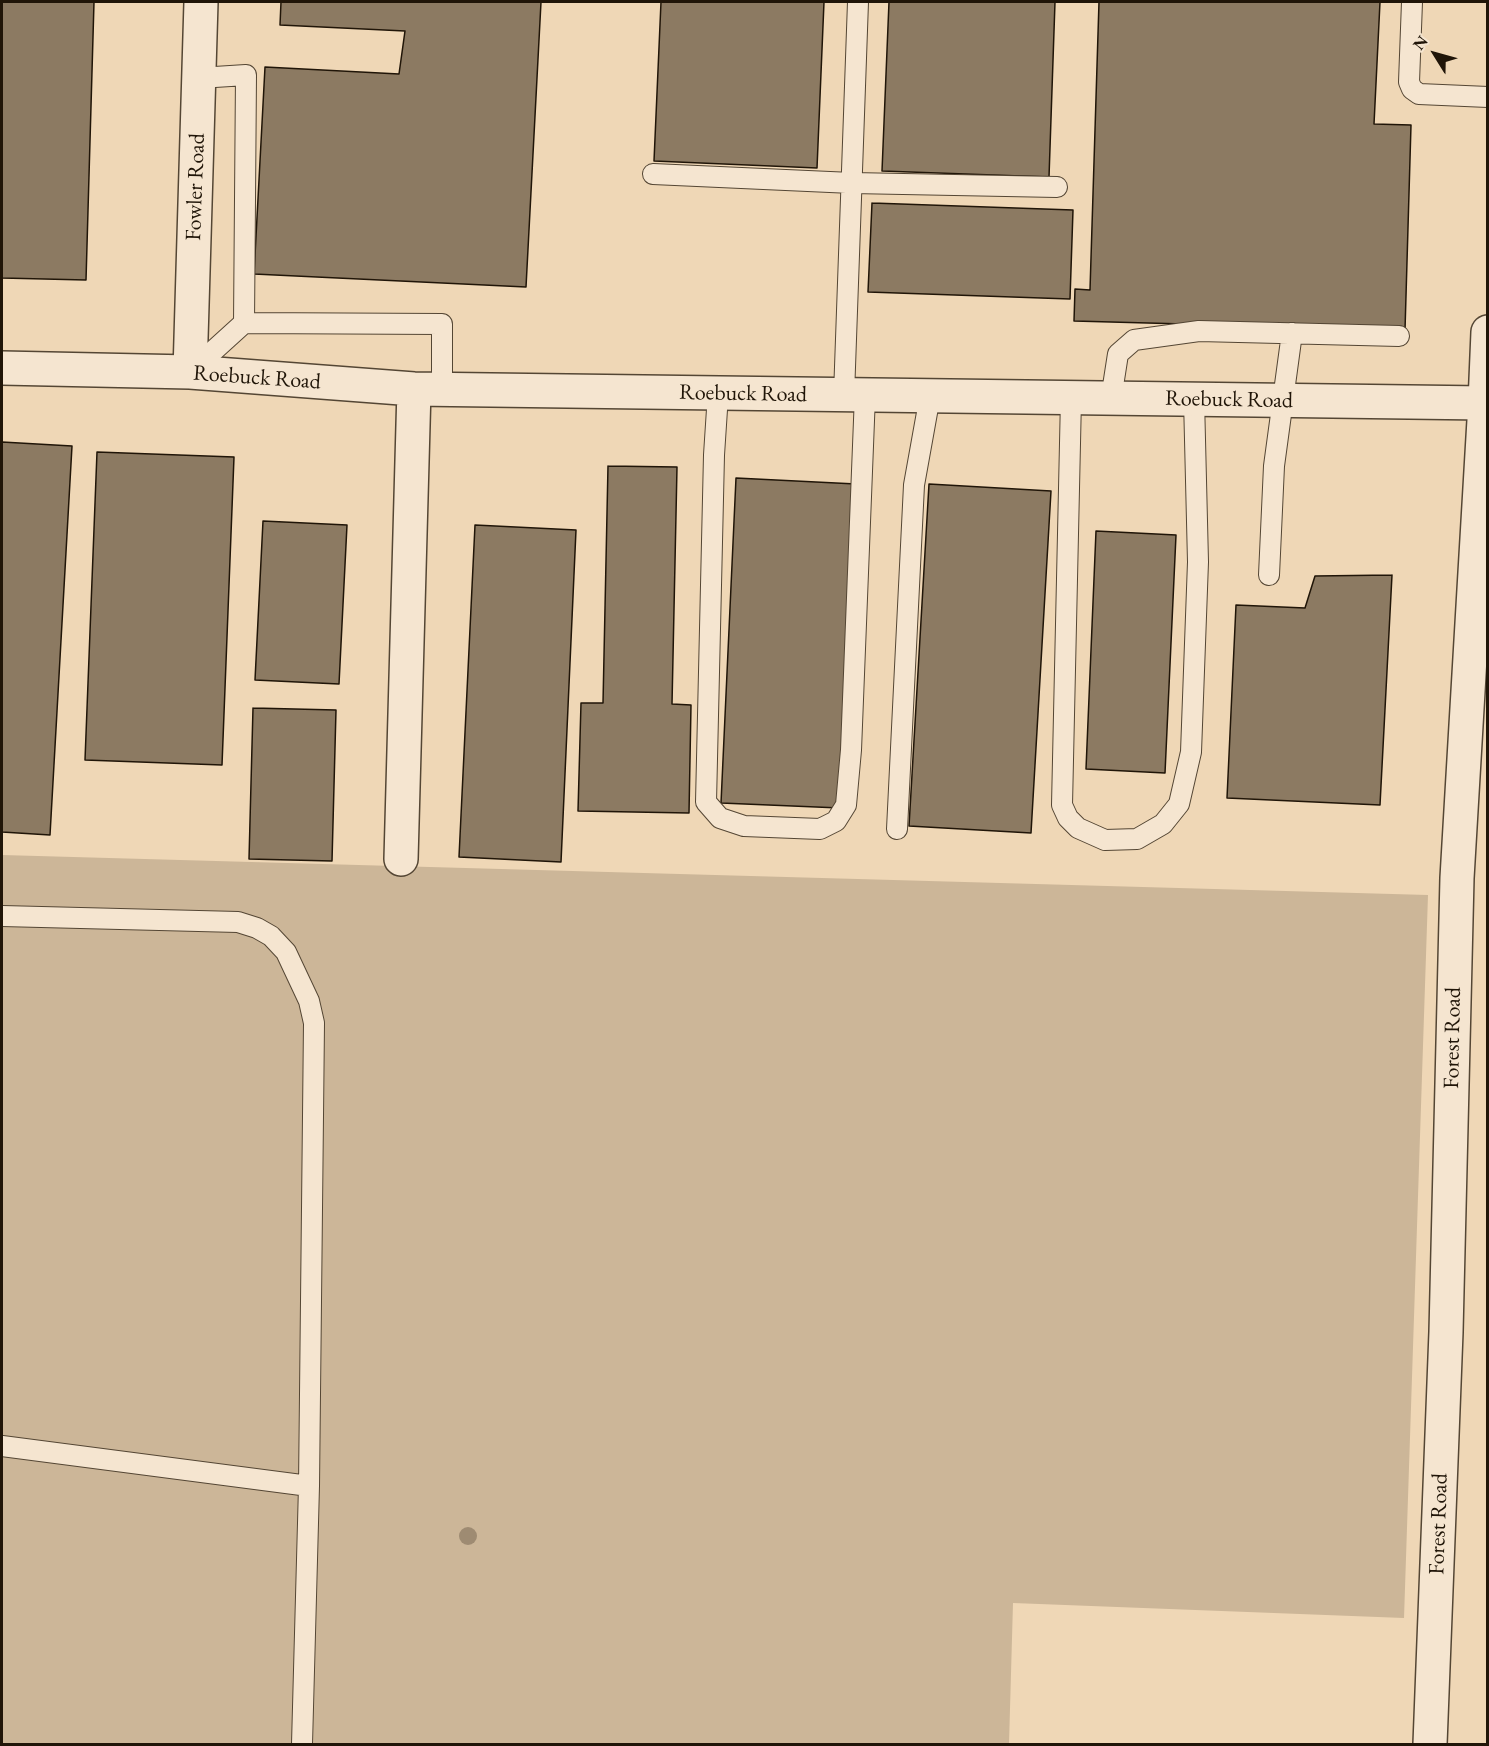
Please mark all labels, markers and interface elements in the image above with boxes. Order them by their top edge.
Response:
north arrow [1405,24,1465,84]
text: N [1408,31,1433,54]
street label: Fowler Road [181,133,211,241]
street label: Roebuck Road [192,360,322,396]
street label: Roebuck Road [679,380,807,408]
street label: Roebuck Road [1165,386,1293,414]
street label: Forest Road [1439,987,1467,1089]
street label: Forest Road [1424,1473,1454,1575]

